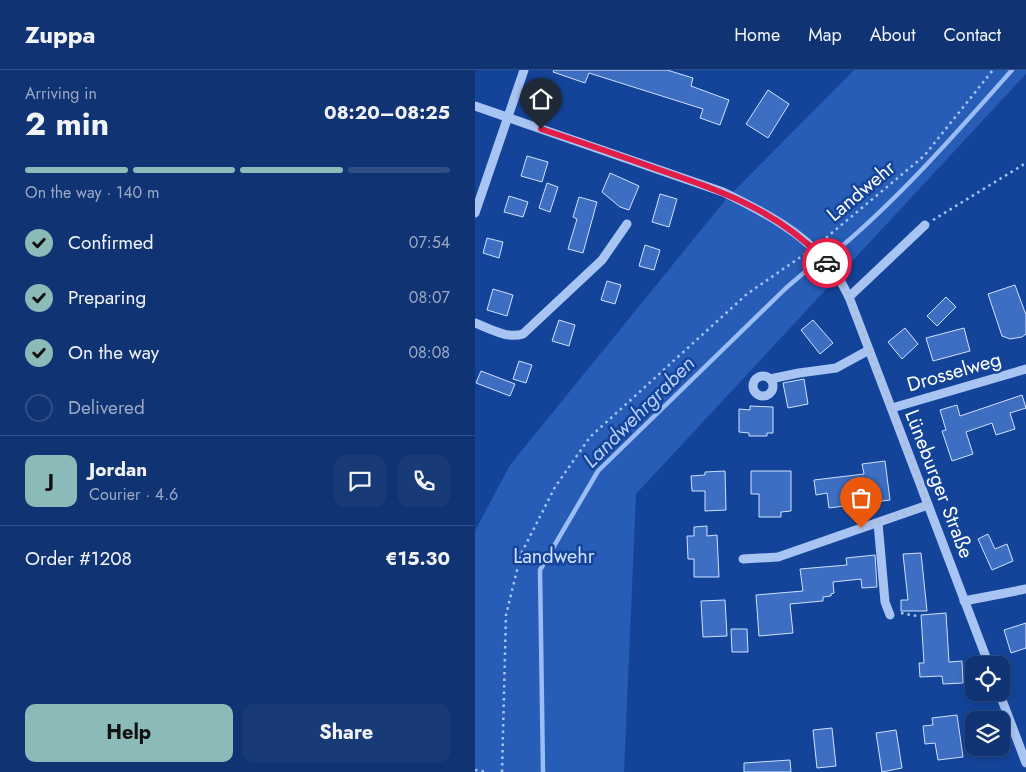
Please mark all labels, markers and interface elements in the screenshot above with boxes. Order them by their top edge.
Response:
text: Zuppa [25,17,96,52]
text: Home [734,22,780,48]
text: Map [808,22,842,48]
text: About [870,22,915,48]
text: Contact [943,22,1001,48]
pin [520,78,562,129]
text: Arriving in [25,82,97,105]
icon: home [527,85,555,113]
text: 08:20–08:25 [324,99,450,126]
text: 2 min [25,101,109,147]
street label: Landwehr [820,154,902,228]
text: On the way · 140 m [25,181,159,204]
icon: check [25,229,53,257]
text: Confirmed [68,229,154,256]
text: 07:54 [409,231,450,254]
courier [802,238,852,288]
icon: car [813,249,841,277]
icon: check [25,284,53,312]
text: Preparing [68,284,146,311]
text: 08:07 [409,286,450,309]
icon: check [25,339,53,367]
text: On the way [68,339,159,366]
text: 08:08 [409,341,450,364]
street label: Drosselweg [903,345,1005,399]
water label: Landwehrgraben [576,349,702,475]
text: Delivered [68,394,145,421]
street label: Lüneburger Straße [897,405,981,563]
button: chat [334,455,386,507]
button: phone [398,455,450,507]
text: Jordan [89,456,147,483]
text: J [48,467,54,494]
pin [840,477,882,528]
text: Courier · 4.6 [89,483,178,506]
icon: bag [847,484,875,512]
park label: Landwehr [513,542,595,571]
text: Order #1208 [25,545,132,572]
text: €15.30 [385,545,450,572]
map controls [965,656,1010,756]
button: locate [965,656,1010,701]
button: Help [25,704,233,762]
button: Share [243,704,450,762]
button: layers [965,711,1010,756]

